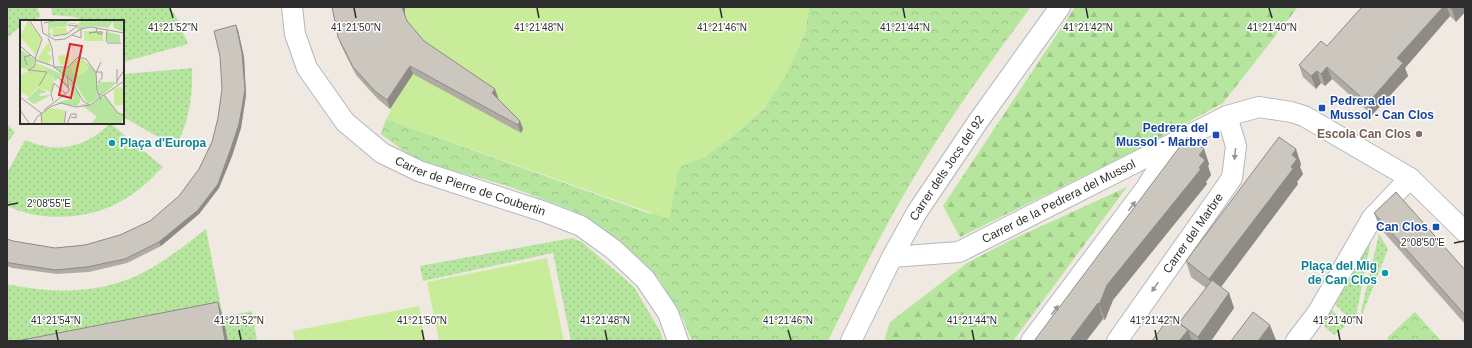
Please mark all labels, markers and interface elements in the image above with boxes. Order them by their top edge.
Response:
inset map [20,20,124,124]
text: 41°21'52"N [148,22,198,33]
text: 41°21'50"N [331,22,381,33]
text: 41°21'48"N [514,22,564,33]
text: 41°21'46"N [697,22,747,33]
text: 41°21'44"N [880,22,930,33]
text: 41°21'42"N [1063,22,1113,33]
text: 41°21'40"N [1247,22,1297,33]
place label: Pedrera del Mussol - Can Clos [1330,94,1434,122]
marker: Pedrera del Mussol - Can Clos [1317,103,1327,113]
street label: Carrer dels Jocs del 92 [907,113,987,223]
place label: Pedrera del Mussol - Marbre [1116,121,1208,149]
place label: Escola Can Clos [1317,127,1411,141]
marker: Escola Can Clos [1414,129,1424,139]
marker: Pedrera del Mussol - Marbre [1211,130,1221,140]
place label: Plaça d'Europa [120,136,207,150]
marker: Plaça d'Europa [107,138,117,148]
one-way arrow [1232,147,1238,160]
street label: Carrer de Pierre de Coubertin [393,153,547,219]
street label: Carrer de la Pedrera del Mussol [980,157,1138,246]
street label: Carrer del Marbre [1160,190,1226,276]
text: 2°08'55"E [27,198,71,209]
one-way arrow [1128,200,1137,211]
place label: Can Clos [1376,220,1428,234]
marker: Can Clos [1431,222,1441,232]
text: 2°08'50"E [1401,237,1445,248]
place label: Plaça del Mig de Can Clos [1301,259,1377,287]
marker: Plaça del Mig de Can Clos [1380,268,1390,278]
one-way arrow [1151,282,1159,292]
one-way arrow [1050,304,1059,315]
text: 41°21'54"N [31,315,81,326]
text: 41°21'52"N [214,315,264,326]
text: 41°21'50"N [397,315,447,326]
text: 41°21'48"N [580,315,630,326]
text: 41°21'46"N [763,315,813,326]
text: 41°21'44"N [947,315,997,326]
text: 41°21'42"N [1130,315,1180,326]
text: 41°21'40"N [1313,315,1363,326]

